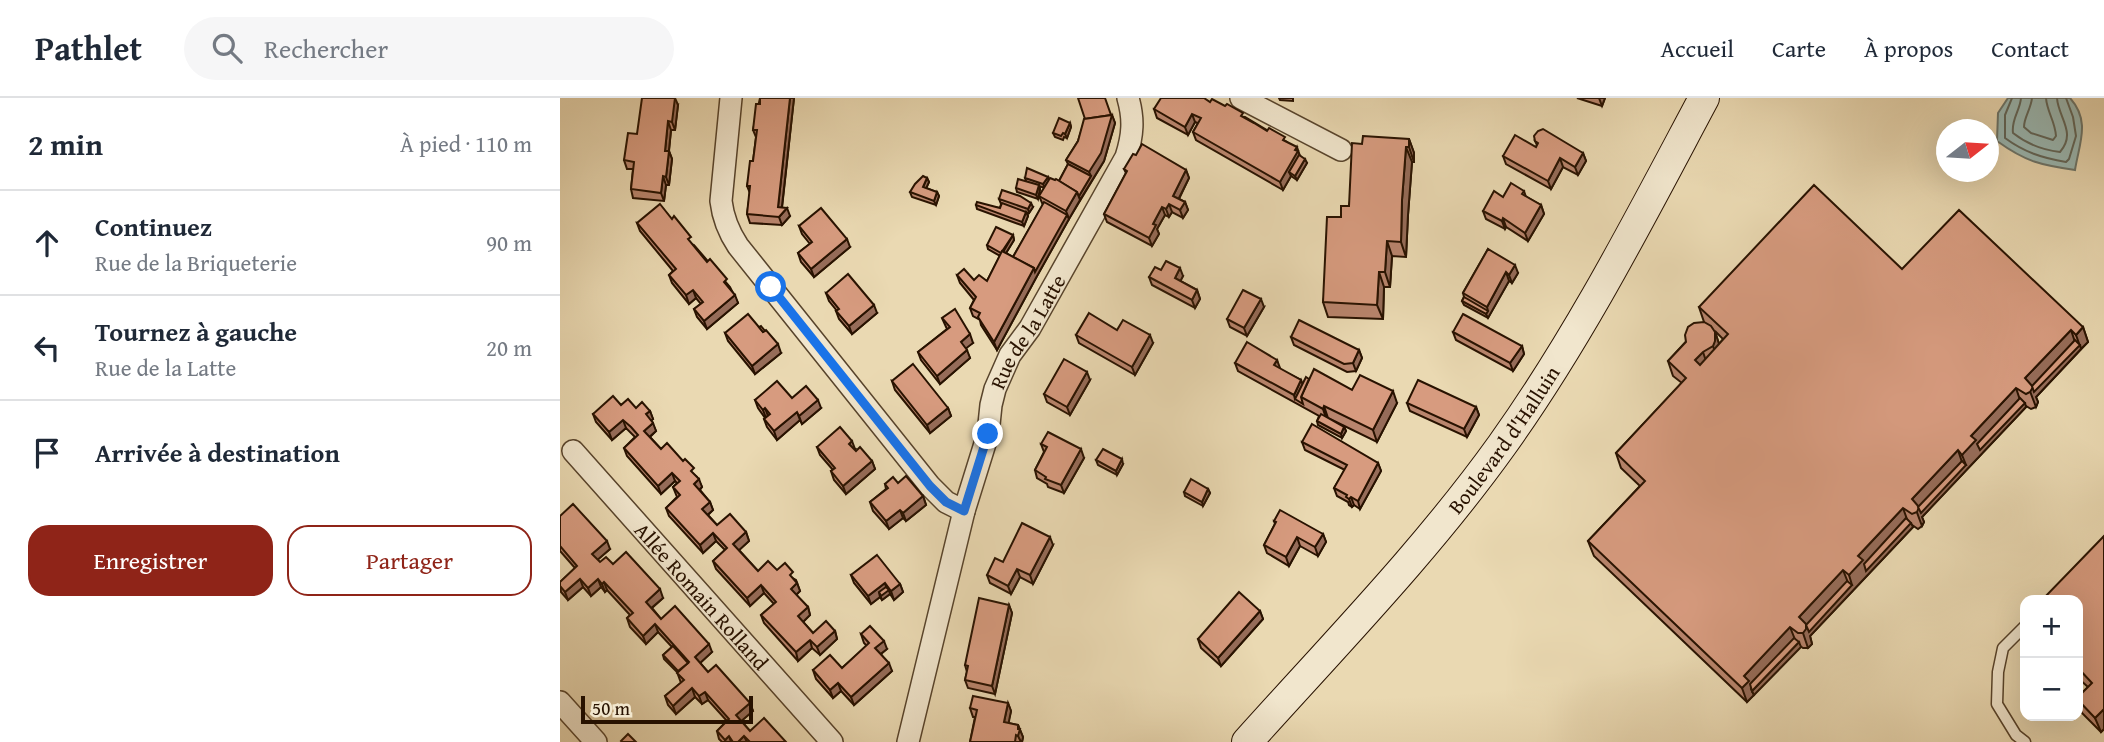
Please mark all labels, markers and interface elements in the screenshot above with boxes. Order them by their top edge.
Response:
search box [184,17,674,80]
text: Pathlet [35,24,142,72]
icon: search [208,29,246,67]
text: Rechercher [264,29,388,68]
text: Accueil [1660,31,1734,66]
text: Carte [1772,31,1826,66]
text: À propos [1864,31,1953,66]
text: Contact [1991,31,2069,66]
north arrow [1936,119,1999,182]
text: 2 min [28,122,103,166]
text: À pied · 110 m [400,127,532,160]
text: Continuez [95,207,212,246]
icon: ahead [28,224,66,262]
text: 90 m [486,226,532,259]
text: Rue de la Briqueterie [95,246,297,279]
street label: Rue de la Latte [981,268,1073,394]
route start [755,271,786,302]
text: Tournez à gauche [95,312,297,351]
icon: left [28,329,66,367]
text: 20 m [486,331,532,364]
text: Rue de la Latte [95,351,236,384]
street label: Boulevard d'Halluin [1440,359,1567,520]
route end [972,418,1003,449]
text: Arrivée à destination [95,433,340,472]
icon: arrive [28,434,66,472]
street label: Allée Romain Rolland [628,515,777,677]
button: Enregistrer [28,525,273,596]
button: Partager [287,525,532,596]
map controls [2020,595,2083,721]
button: + [2020,595,2083,658]
button: − [2020,658,2083,721]
scale bar [581,693,752,725]
text: 50 m [592,694,630,722]

